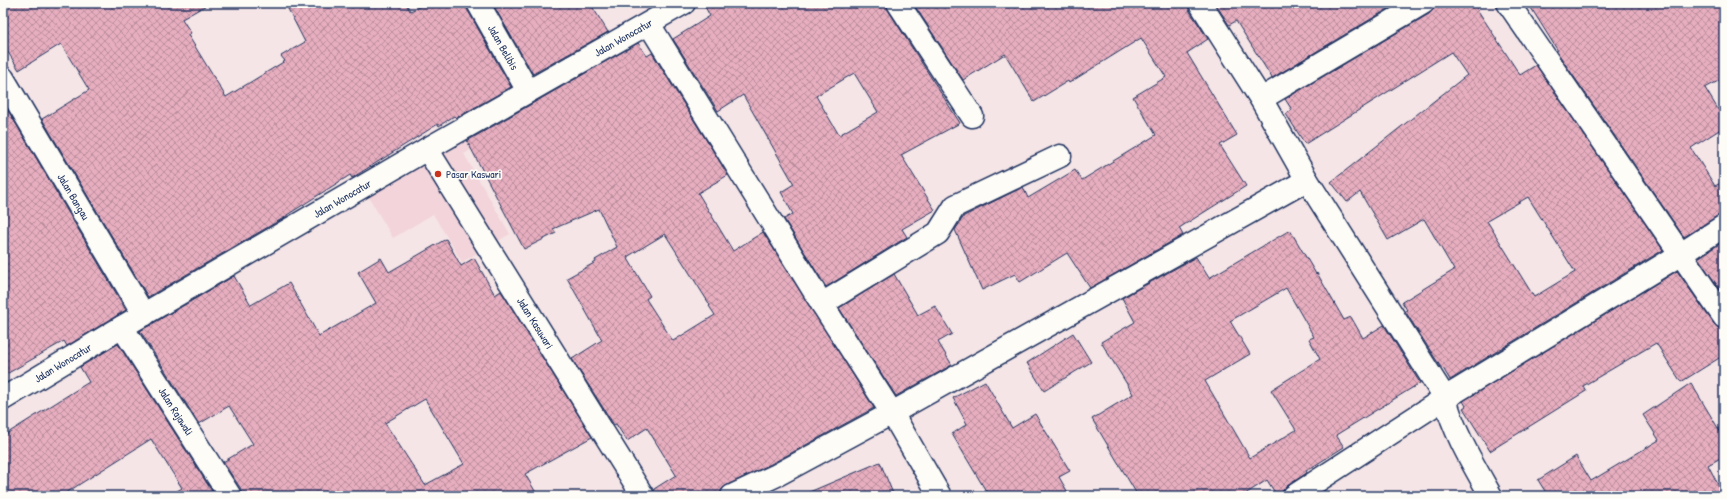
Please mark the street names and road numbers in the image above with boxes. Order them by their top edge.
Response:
street label: Jalan Wonocatur [592,15,656,60]
street label: Jalan Belibis [485,22,522,72]
street label: Jalan Bangau [54,171,93,223]
street label: Jalan Wonocatur [311,176,374,221]
street label: Jalan Kasuwari [514,295,557,351]
street label: Jalan Wonocatur [32,340,95,386]
street label: Jalan Rajawali [155,385,196,438]

